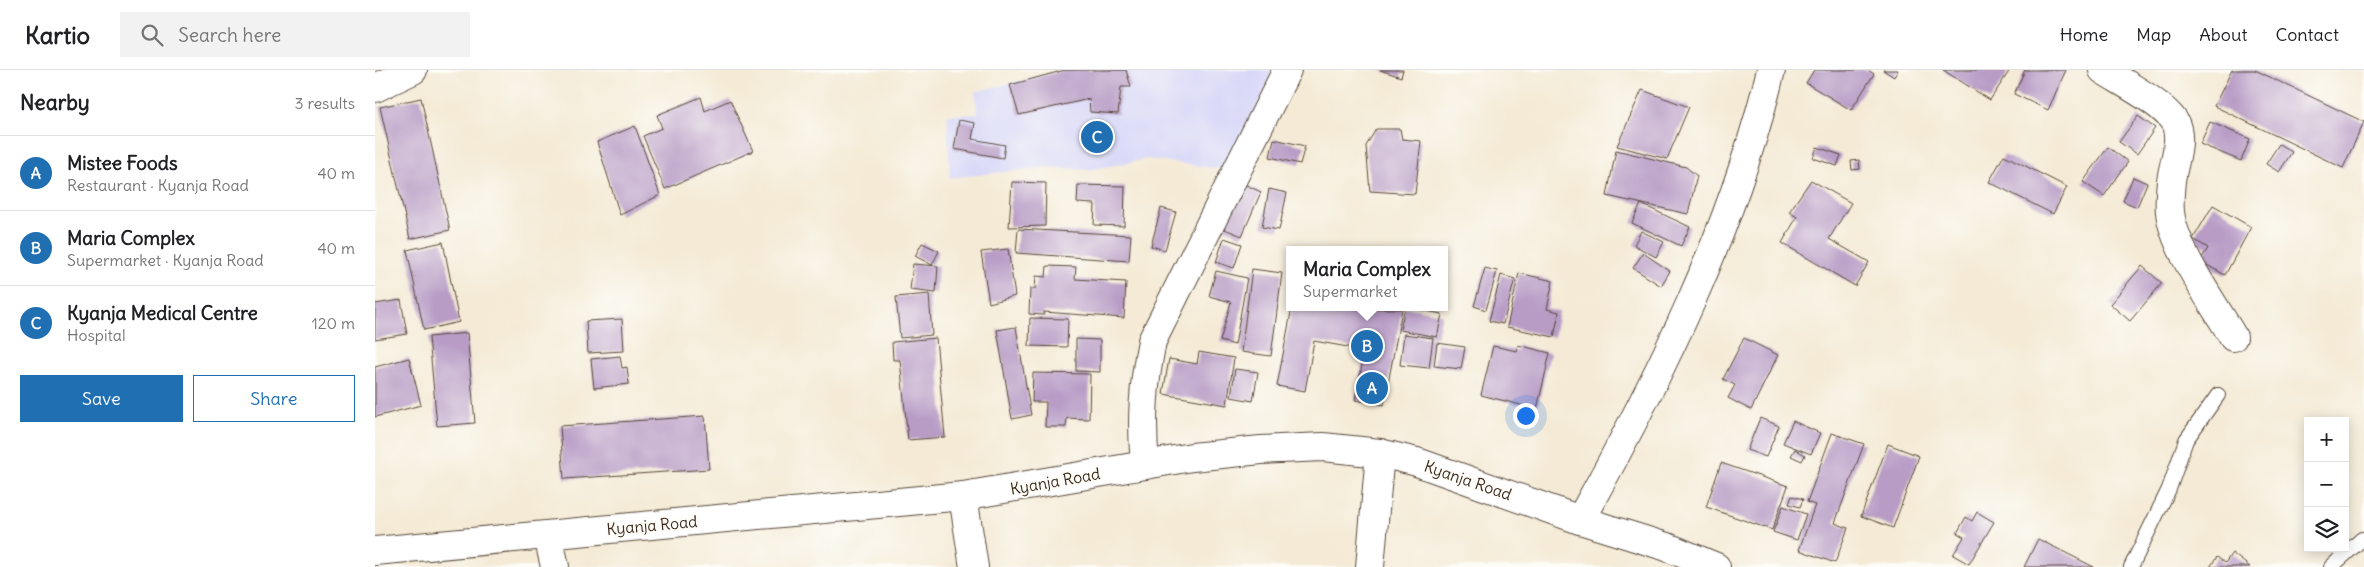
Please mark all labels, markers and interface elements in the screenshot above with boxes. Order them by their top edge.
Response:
search box [120,12,470,57]
text: Kartio [25,20,90,50]
icon: search [138,21,166,49]
text: Search here [178,23,281,47]
text: Home [2060,23,2108,46]
text: Map [2136,23,2171,46]
text: About [2199,23,2247,46]
text: Contact [2275,23,2339,46]
text: Nearby [20,89,90,116]
text: 3 results [295,93,355,113]
pin: C [1081,118,1113,156]
text: Mistee Foods [67,151,178,175]
text: A [31,163,41,183]
text: 40 m [317,163,355,183]
text: Restaurant · Kyanja Road [67,175,249,195]
text: Maria Complex [67,226,195,250]
text: B [31,238,41,258]
text: 40 m [317,238,355,258]
popup [1286,246,1448,311]
text: Supermarket · Kyanja Road [67,250,264,270]
text: Maria Complex [1303,257,1431,281]
text: Supermarket [1303,281,1397,301]
text: Kyanja Medical Centre [67,301,258,325]
text: C [31,313,41,333]
text: 120 m [312,313,355,333]
text: Hospital [67,325,126,345]
pin: B [1351,327,1383,365]
pin: A [1356,369,1388,407]
button: Save [20,375,183,422]
button: Share [193,375,355,422]
your location [1513,403,1539,429]
map controls [2304,417,2349,552]
button: + [2304,417,2349,462]
street label: Kyanja Road [1422,456,1514,504]
button: − [2304,462,2349,507]
street label: Kyanja Road [1008,463,1102,499]
button: layers [2304,507,2349,552]
street label: Kyanja Road [606,511,698,539]

